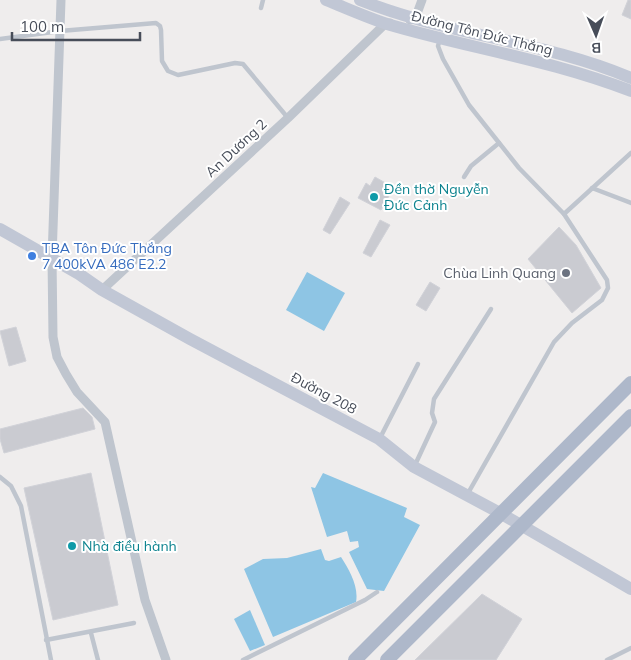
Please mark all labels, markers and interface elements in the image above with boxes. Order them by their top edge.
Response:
street label: Đường Tôn Đức Thắng [410,7,554,59]
scale bar [12,10,140,42]
north arrow [571,10,621,60]
text: 100 m [20,17,64,36]
text: B [591,39,602,57]
street label: An Dương 2 [202,115,270,181]
place label: Đền thờ Nguyễn Đức Cảnh [384,180,489,214]
marker: Đền thờ Nguyễn Đức Cảnh [368,191,380,203]
place label: TBA Tôn Đức Thắng 7 400kVA 486 E2.2 [42,239,172,273]
marker: TBA Tôn Đức Thắng 7 400kVA 486 E2.2 [26,250,38,262]
place label: Chùa Linh Quang [443,264,556,282]
marker: Chùa Linh Quang [560,267,572,279]
street label: Đường 208 [288,368,360,418]
place label: Nhà điều hành [82,537,177,555]
marker: Nhà điều hành [66,540,78,552]

